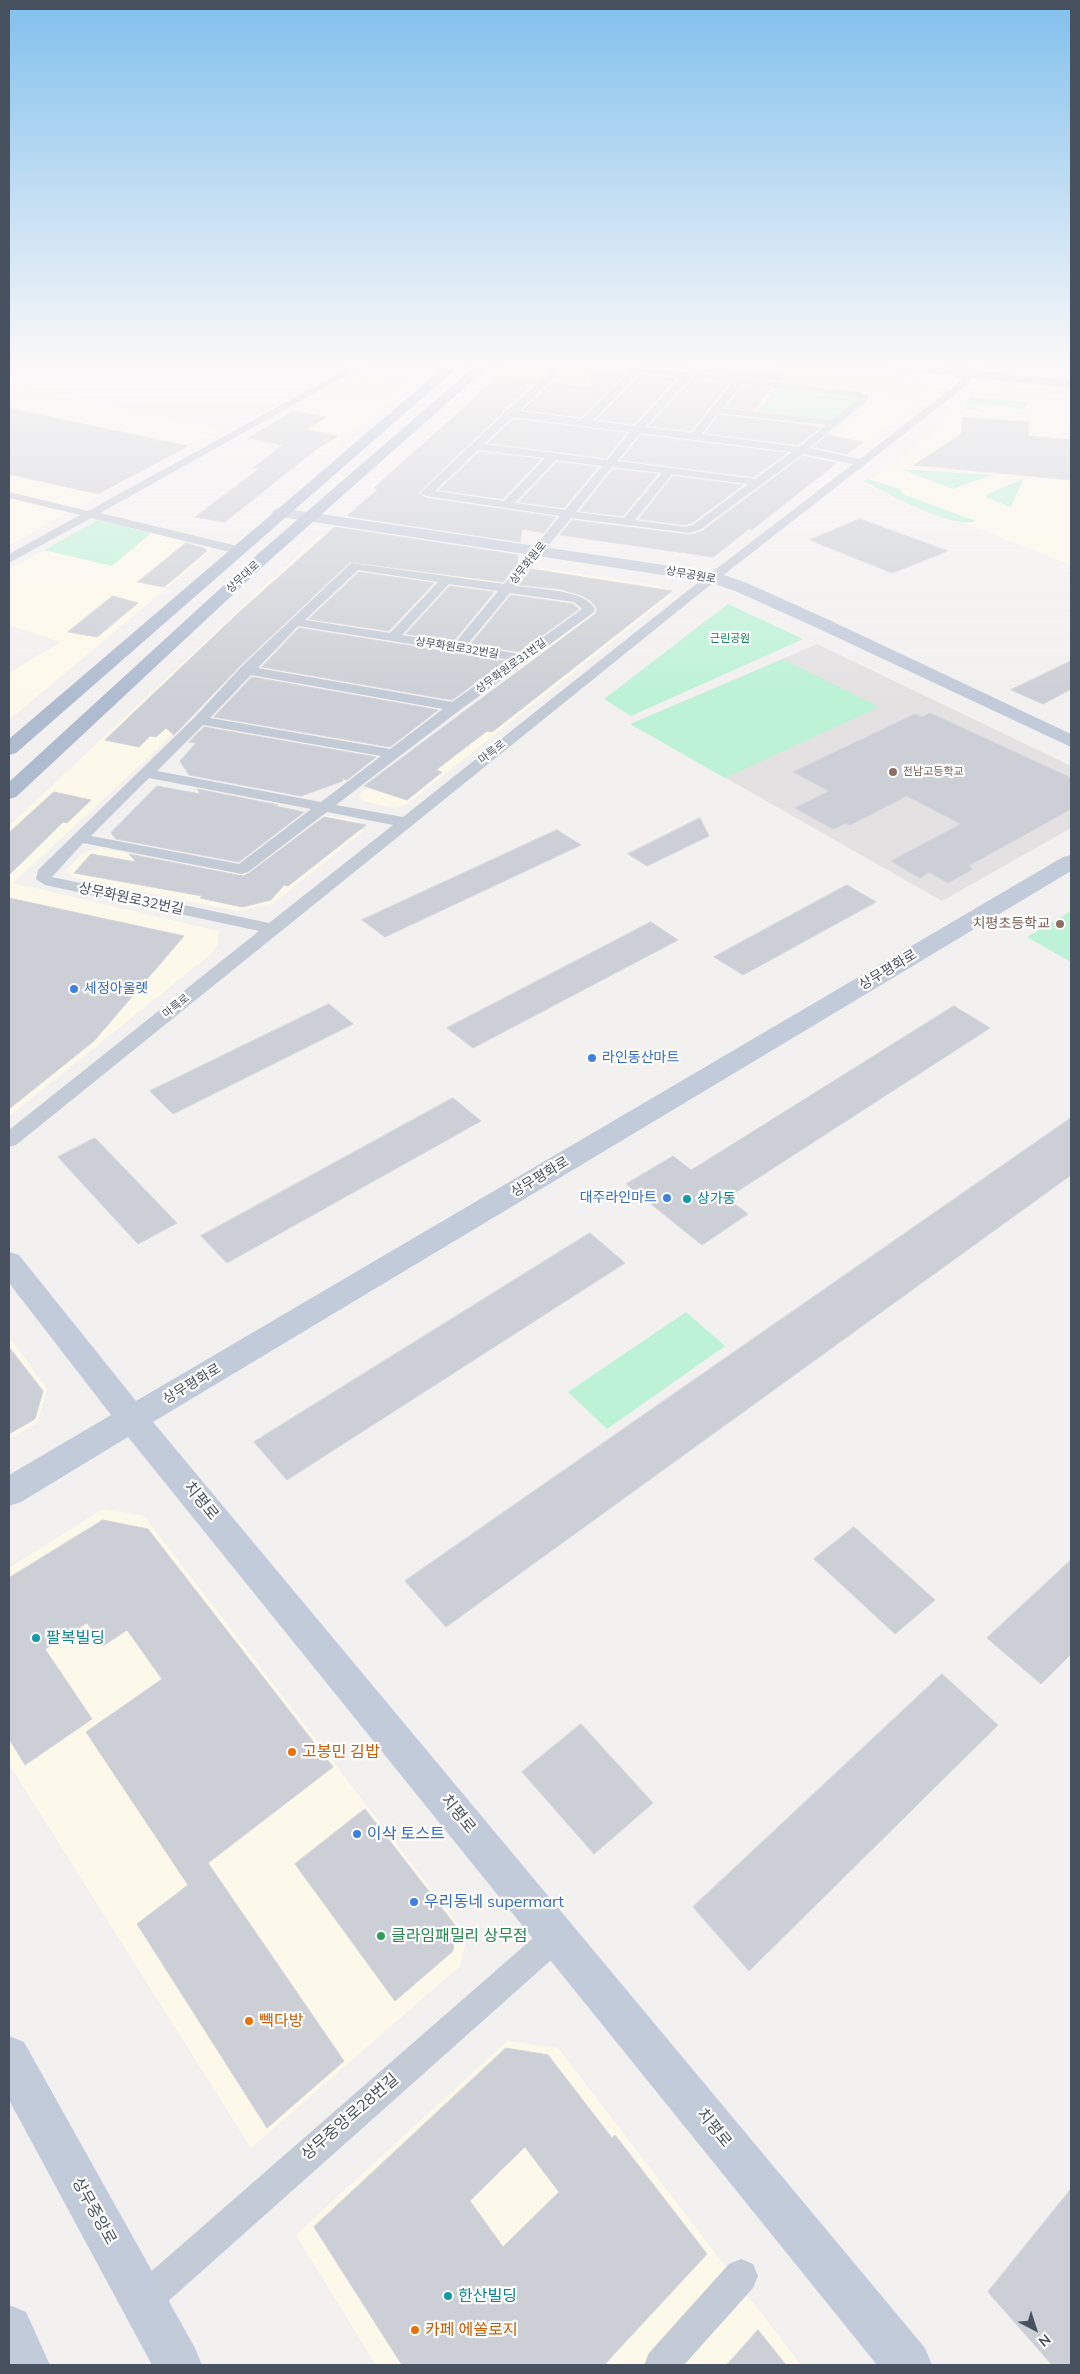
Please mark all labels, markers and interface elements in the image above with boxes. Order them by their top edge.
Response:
street label: 상무화원로 [507,539,549,587]
street label: 상무대로 [224,558,262,596]
street label: 상무공원로 [665,564,717,586]
park label: 근린공원 [710,632,750,646]
street label: 상무화원로32번길 [414,635,500,661]
street label: 상무화원로31번길 [473,636,549,696]
street label: 마륵로 [476,737,508,767]
place label: 전남고등학교 [903,765,964,779]
marker: 전남고등학교 [887,766,899,778]
street label: 상무화원로32번길 [77,880,185,918]
place label: 치평초등학교 [973,916,1050,932]
marker: 치평초등학교 [1054,918,1066,930]
street label: 상무평화로 [856,946,920,994]
place label: 세정아울렛 [84,981,148,997]
marker: 세정아울렛 [68,983,80,995]
street label: 마륵로 [160,991,192,1021]
place label: 라인동산마트 [602,1050,679,1066]
marker: 라인동산마트 [586,1052,598,1064]
street label: 상무평화로 [508,1153,572,1201]
place label: 대주라인마트 [580,1190,657,1206]
place label: 상가동 [697,1191,736,1207]
marker: 대주라인마트 [661,1192,673,1204]
marker: 상가동 [681,1193,693,1205]
street label: 상무평화로 [160,1360,224,1408]
street label: 치평로 [180,1478,222,1524]
place label: 팔복빌딩 [46,1628,105,1648]
marker: 팔복빌딩 [30,1632,42,1644]
place label: 고봉민 김밥 [302,1742,380,1762]
marker: 고봉민 김밥 [286,1746,298,1758]
street label: 치평로 [437,1791,479,1837]
place label: 이삭 토스트 [367,1824,445,1844]
marker: 이삭 토스트 [351,1828,363,1840]
place label: 우리동네 supermart [424,1892,564,1912]
marker: 우리동네 supermart [408,1896,420,1908]
place label: 클라임패밀리 상무점 [391,1926,528,1946]
marker: 클라임패밀리 상무점 [375,1930,387,1942]
place label: 빽다방 [259,2011,303,2031]
marker: 빽다방 [243,2015,255,2027]
street label: 상무중앙로28번길 [298,2070,402,2164]
street label: 치평로 [693,2105,735,2151]
street label: 상무중앙로 [68,2174,120,2248]
place label: 한산빌딩 [458,2286,517,2306]
marker: 한산빌딩 [442,2290,454,2302]
north arrow [1010,2304,1060,2354]
place label: 카페 에쏠로지 [425,2320,517,2340]
marker: 카페 에쏠로지 [409,2324,421,2336]
text: N [1035,2330,1054,2351]

